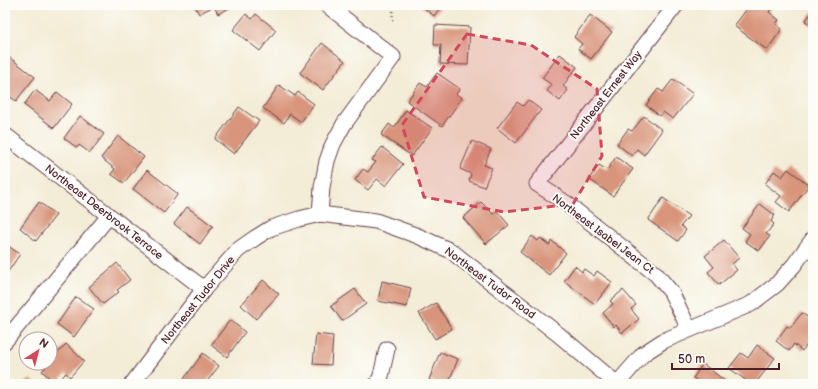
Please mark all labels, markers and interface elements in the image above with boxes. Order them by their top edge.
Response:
street label: Northeast Ernest Way [567,48,645,142]
street label: Northeast Deerbrook Terrace [42,162,166,262]
street label: Northeast Isabel Jean Ct [550,192,657,277]
street label: Northeast Tudor Road [442,245,538,321]
street label: Northeast Tudor Drive [158,253,238,347]
north arrow [18,331,58,371]
text: N [36,336,51,351]
scale bar [672,345,779,371]
text: 50 m [678,352,705,367]

